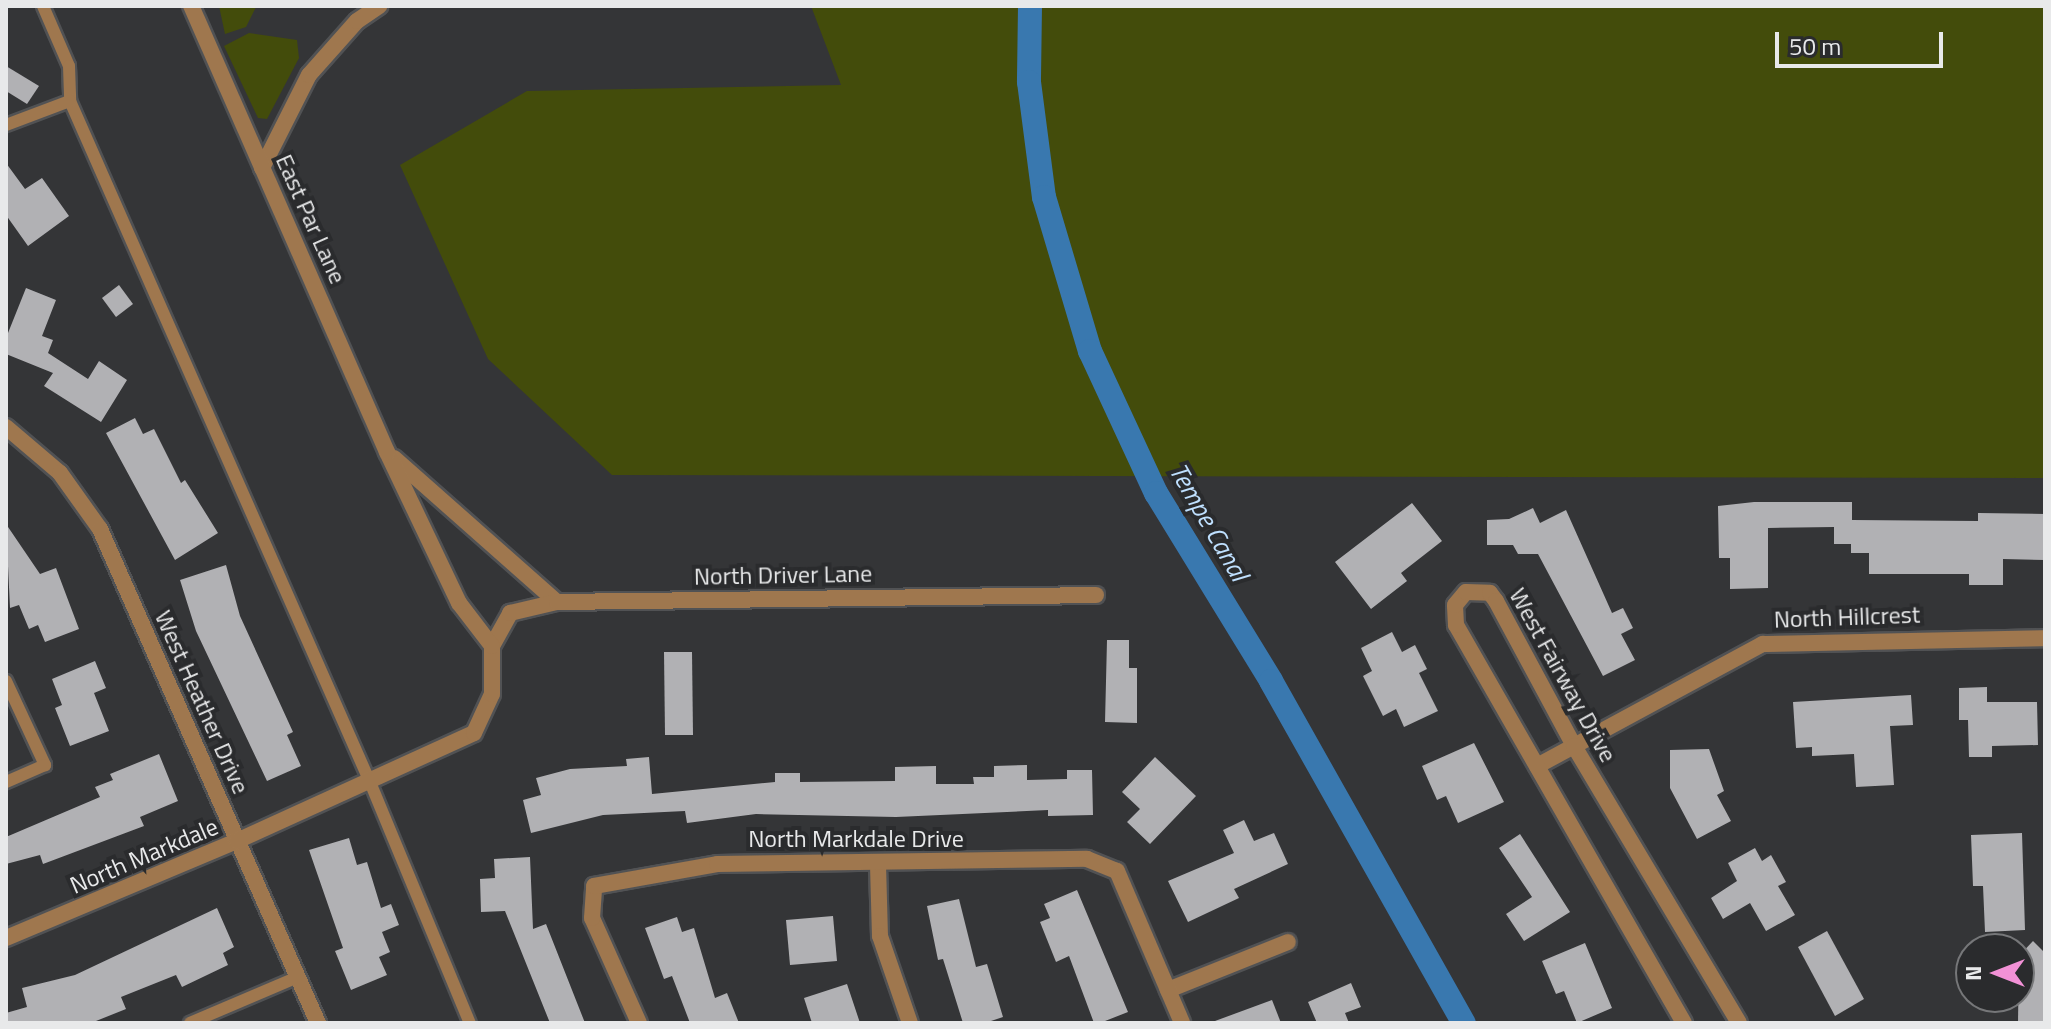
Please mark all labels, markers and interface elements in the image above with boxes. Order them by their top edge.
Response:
scale bar [1779,16,1947,66]
text: 50 m [1789,28,1841,64]
street label: East Par Lane [270,150,352,288]
water label: Tempe Canal [1163,458,1255,586]
street label: North Driver Lane [694,559,872,591]
street label: West Fairway Drive [1503,583,1623,767]
street label: North Hillcrest [1773,600,1921,634]
street label: West Heather Drive [149,606,255,798]
street label: North Markdale [66,812,222,900]
street label: North Markdale Drive [748,825,964,853]
north arrow [1955,933,2035,1013]
text: N [1956,965,1990,981]

